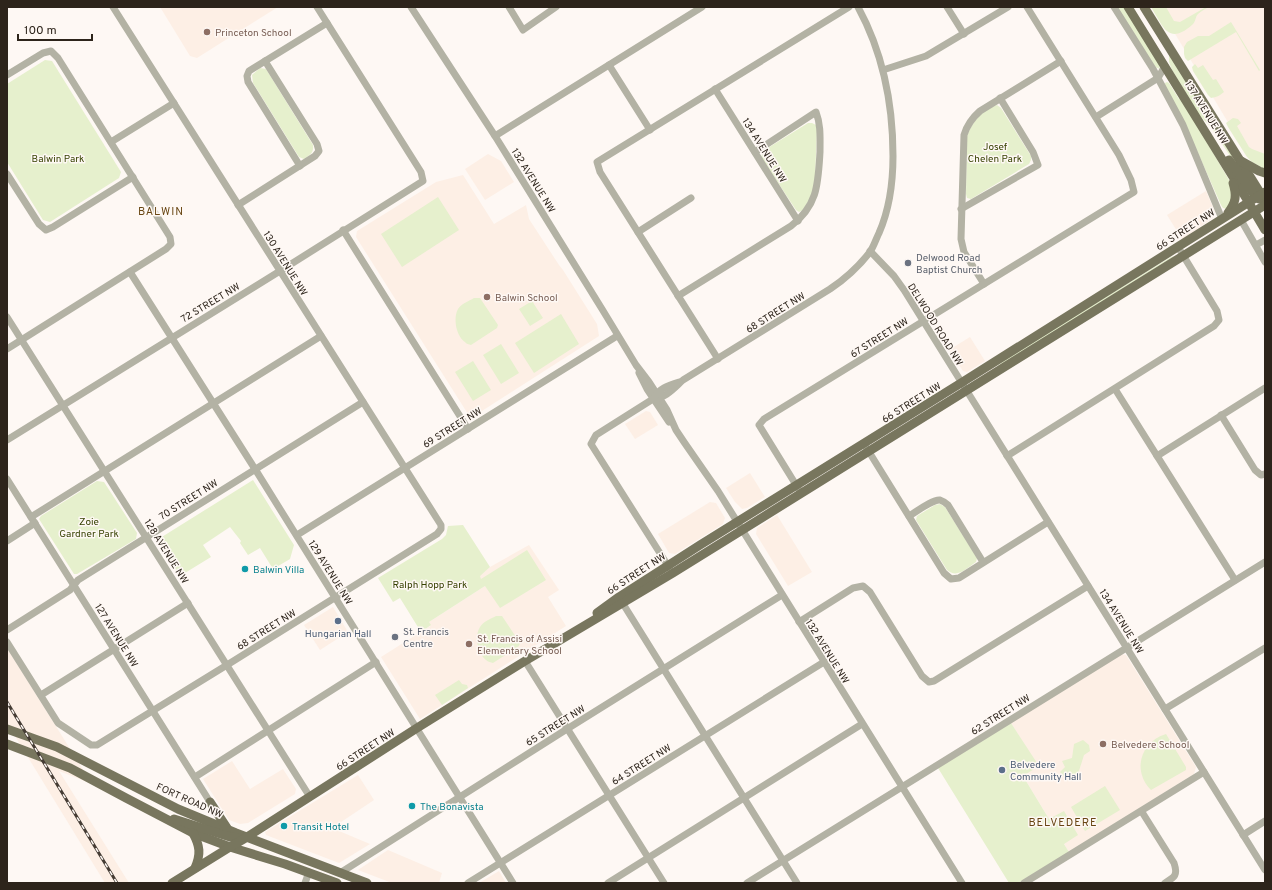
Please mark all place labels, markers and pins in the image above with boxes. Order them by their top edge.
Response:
marker: Princeton School [202,27,212,37]
place label: Princeton School [215,27,292,40]
place label: Delwood Road Baptist Church [916,252,983,277]
marker: Delwood Road Baptist Church [903,258,913,268]
marker: Balwin School [482,292,492,302]
place label: Balwin School [495,292,558,305]
marker: Balwin Villa [240,564,250,574]
place label: Balwin Villa [253,564,304,577]
marker: Hungarian Hall [333,616,343,626]
place label: St. Francis Centre [403,626,449,651]
place label: Hungarian Hall [305,628,371,641]
marker: St. Francis Centre [390,632,400,642]
place label: St. Francis of Assisi Elementary School [477,633,562,658]
marker: St. Francis of Assisi Elementary School [464,639,474,649]
marker: Belvedere School [1098,739,1108,749]
place label: Belvedere School [1111,739,1189,752]
place label: Belvedere Community Hall [1010,759,1081,784]
marker: Belvedere Community Hall [997,765,1007,775]
marker: The Bonavista [407,801,417,811]
place label: The Bonavista [420,801,484,814]
marker: Transit Hotel [279,821,289,831]
place label: Transit Hotel [292,821,349,834]

